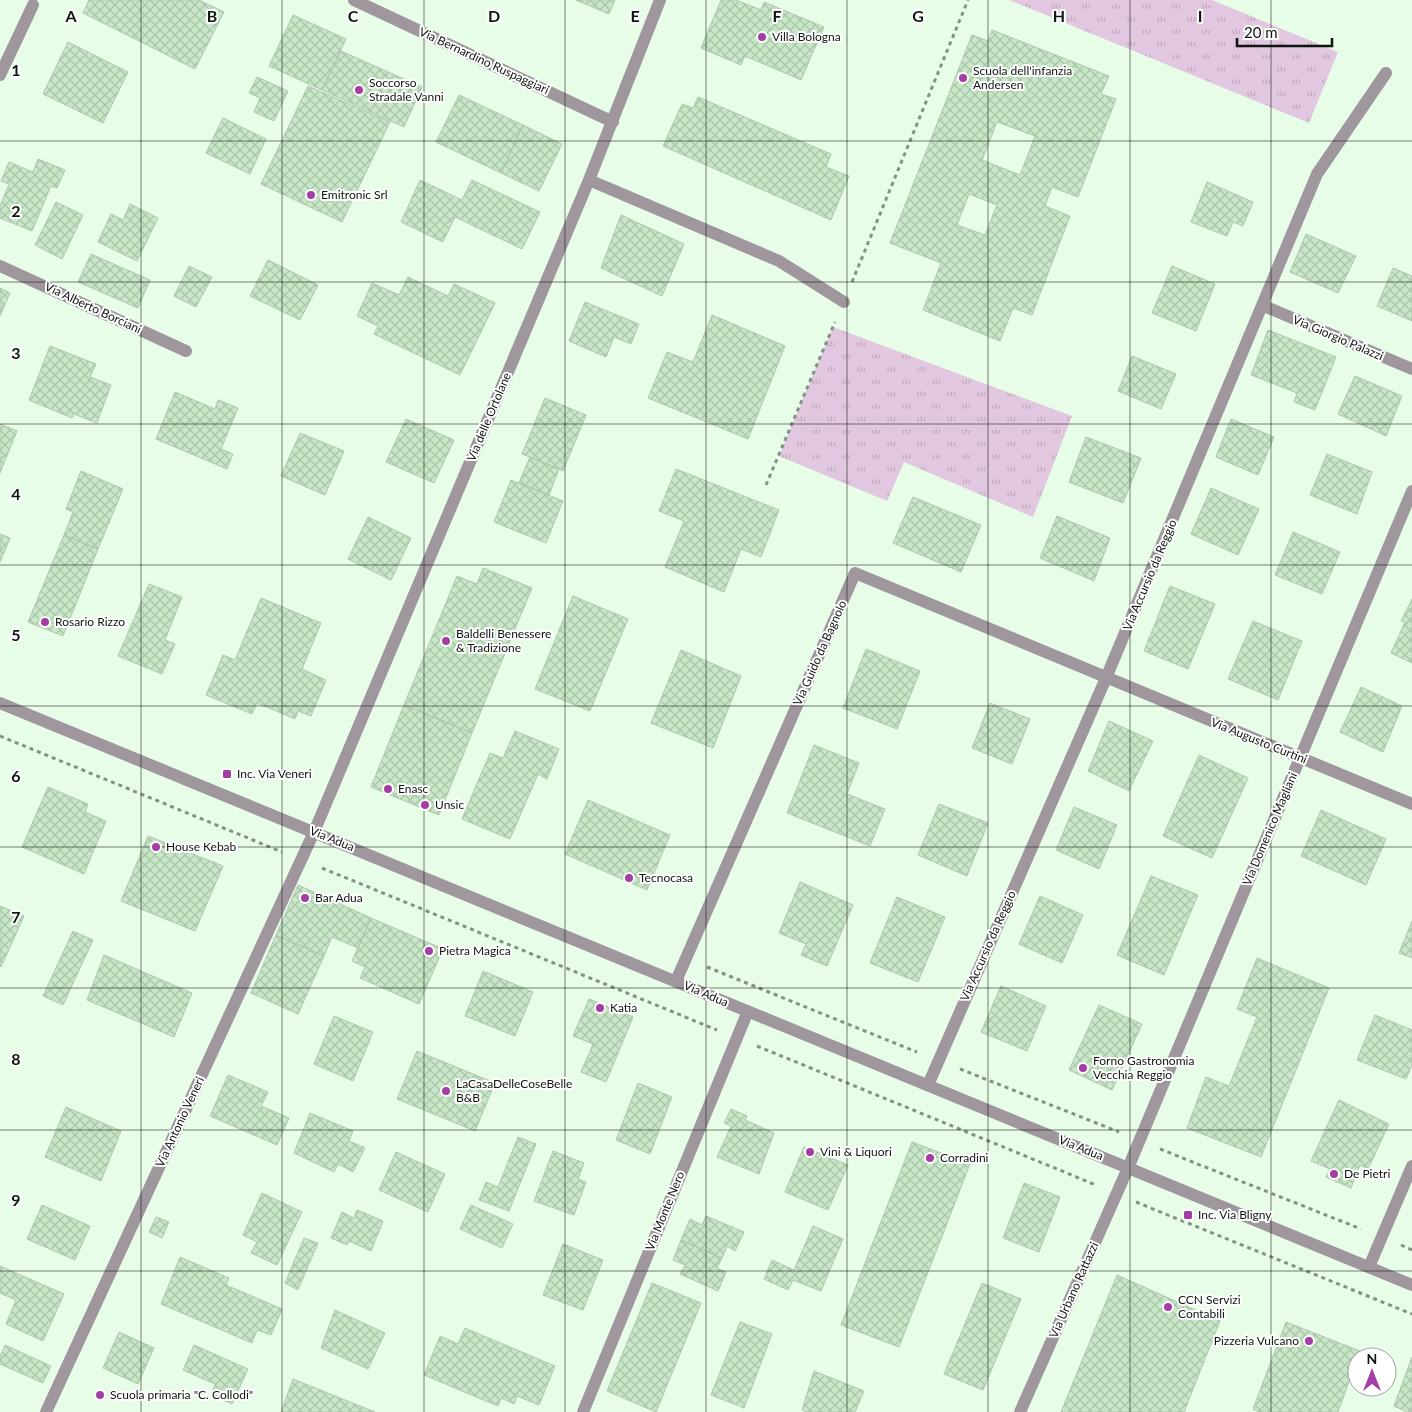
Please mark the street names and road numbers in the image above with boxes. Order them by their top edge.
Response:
street label: Via Bernardino Ruspaggiari [417,24,552,97]
street label: Via Alberto Borciani [43,279,144,337]
street label: Via Giorgio Palazzi [1291,312,1386,363]
street label: Via delle Ortolane [463,370,514,463]
street label: Via Accursio da Reggio [1119,517,1180,633]
street label: Via Guido da Bagnolo [790,598,850,708]
street label: Via Augusto Curtini [1209,714,1310,767]
street label: Via Domenico Magliani [1239,770,1300,888]
street label: Via Adua [308,823,357,854]
street label: Via Accursio da Reggio [956,888,1019,1003]
street label: Via Adua [682,977,731,1010]
street label: Via Antonio Veneri [152,1074,207,1170]
street label: Via Adua [1057,1132,1106,1163]
street label: Via Monte Nero [642,1169,687,1253]
street label: Via Urbano Rattazzi [1046,1239,1101,1340]

